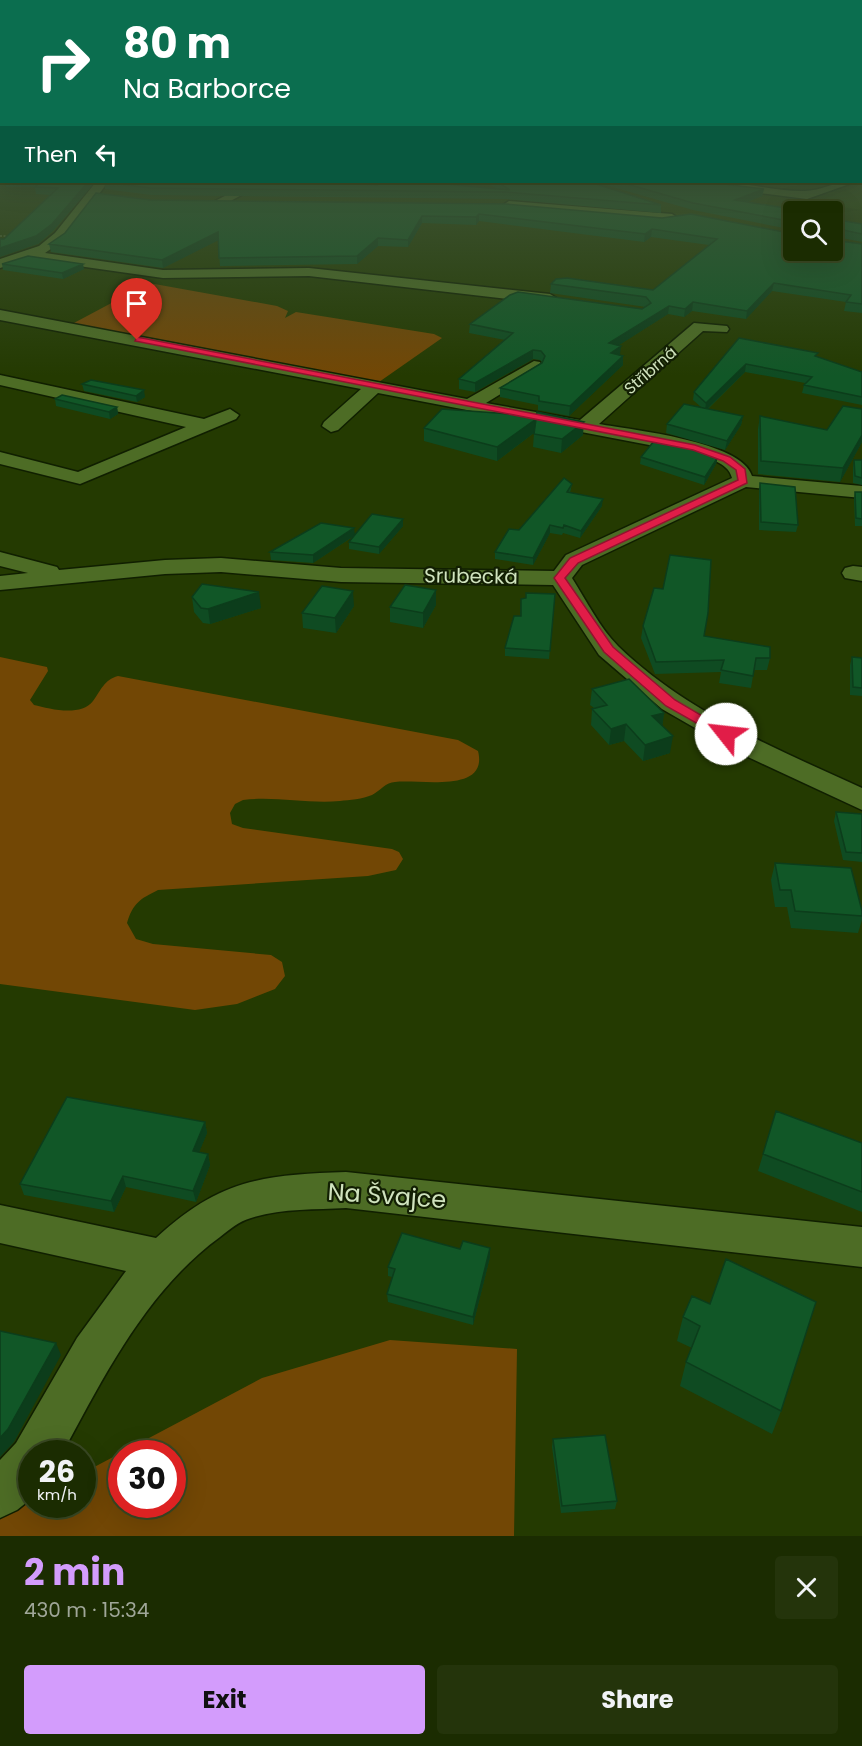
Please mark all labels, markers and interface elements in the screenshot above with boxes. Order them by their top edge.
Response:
text: 80 m [123,14,231,73]
icon: right [24,24,102,102]
text: Na Barborce [123,70,291,107]
icon: left [90,138,123,171]
text: Then [24,139,78,170]
map controls [783,201,843,261]
button: search [783,201,843,261]
pin [111,278,162,340]
icon: arrive [120,287,153,320]
street label: Stříbrná [619,341,682,400]
street label: Srubecká [424,561,518,591]
position arrow [694,702,758,766]
street label: Na Švajce [327,1175,447,1216]
speed limit sign: 30 [108,1440,186,1518]
text: 26 [39,1450,75,1493]
text: km/h [37,1484,77,1505]
text: 2 min [24,1547,125,1598]
button: close [775,1556,838,1619]
text: 430 m · 15:34 [24,1596,149,1624]
button: Exit [24,1665,425,1734]
button: Share [437,1665,838,1734]

